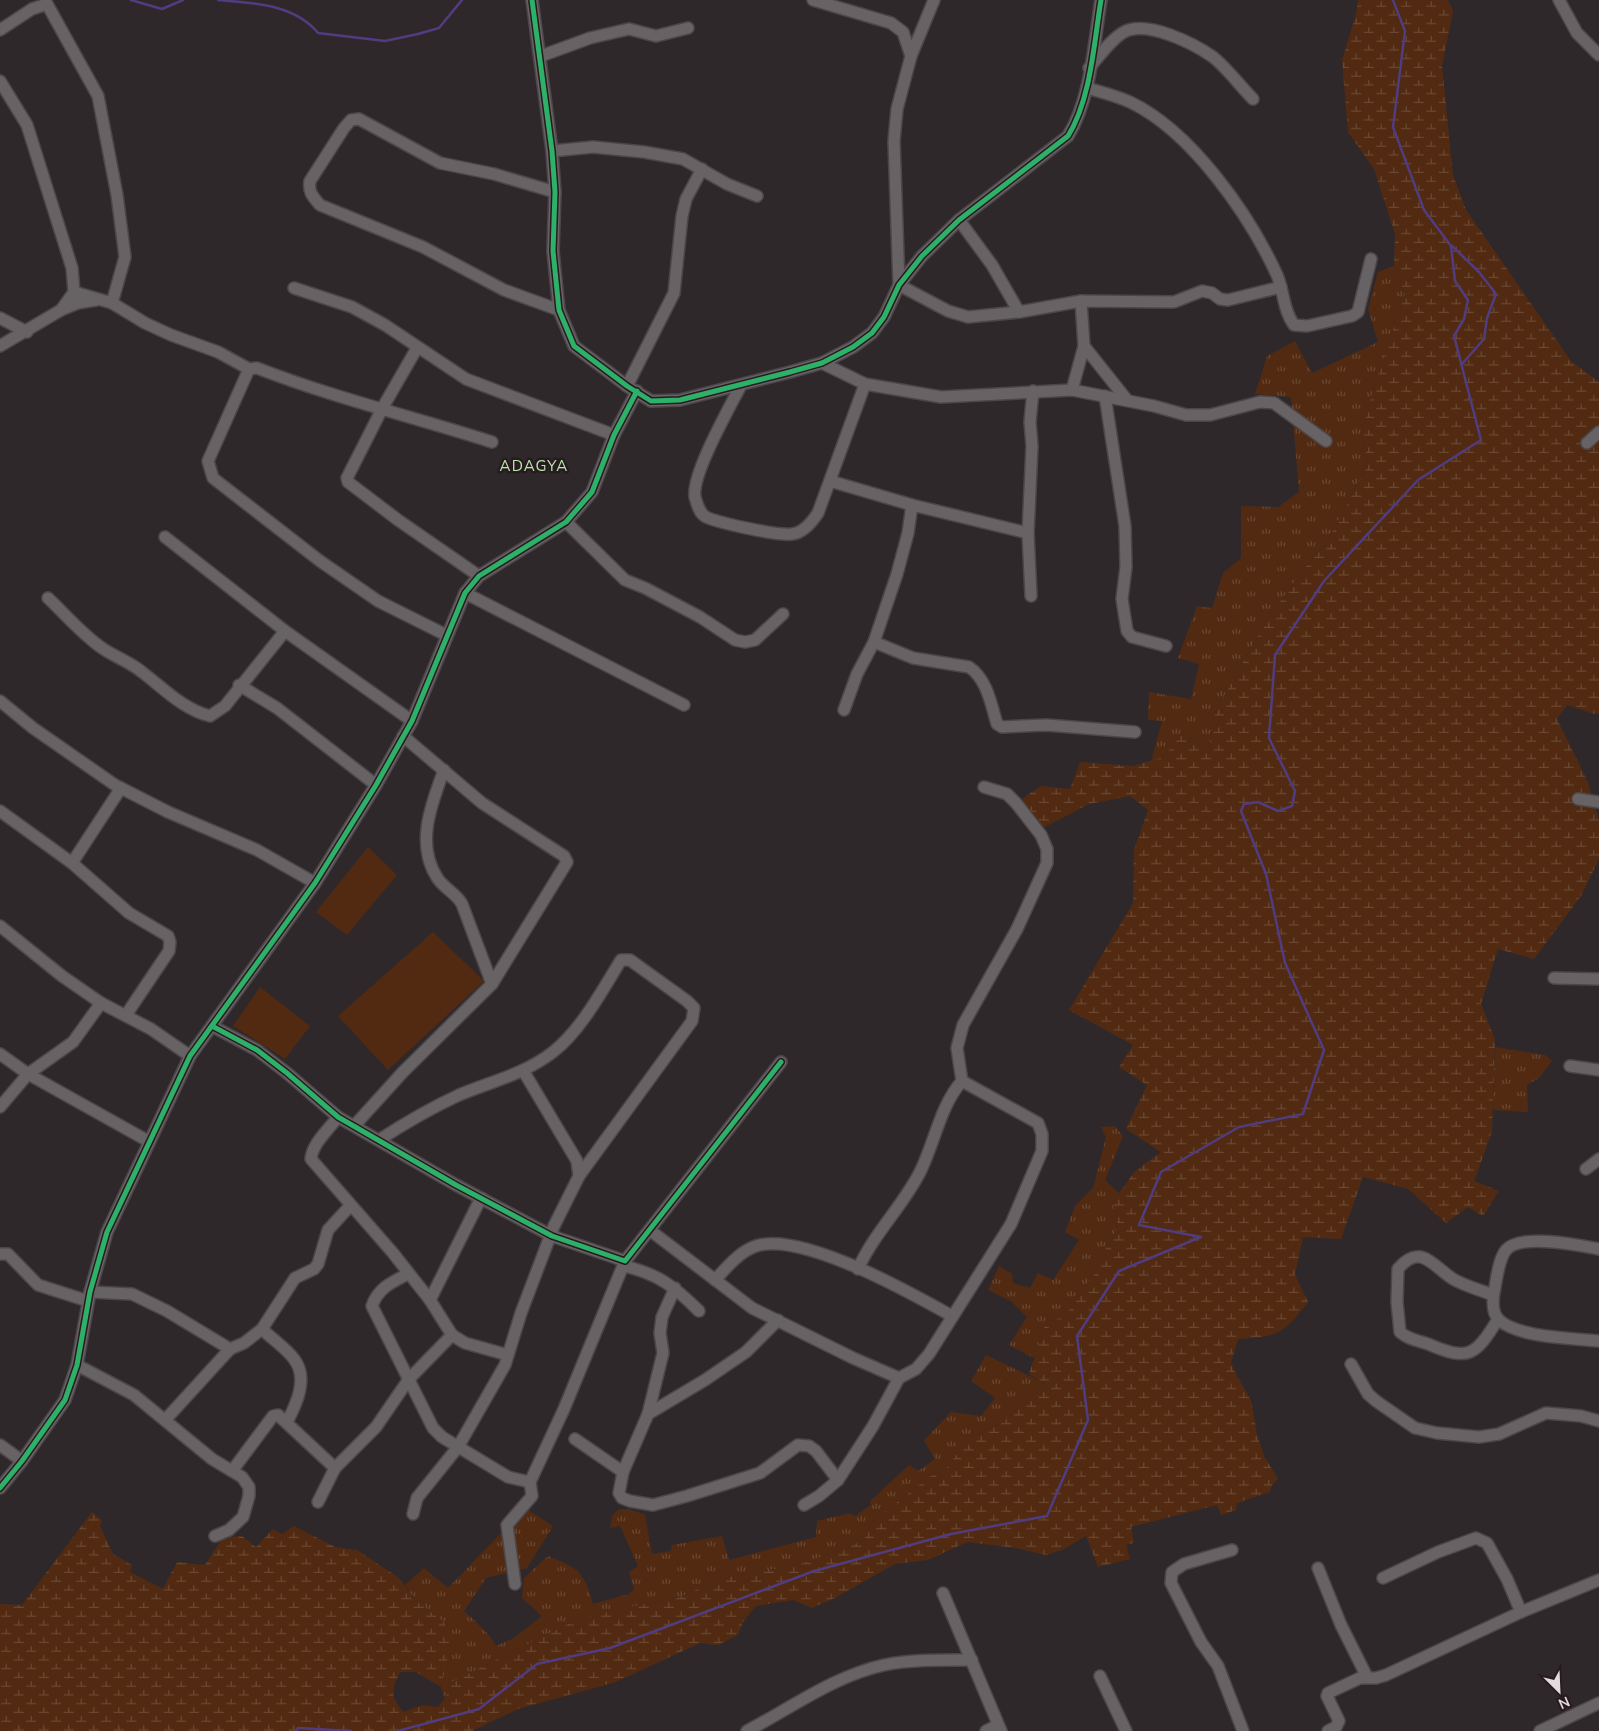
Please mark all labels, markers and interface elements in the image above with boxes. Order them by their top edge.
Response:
district label: ADAGYA [500,456,568,475]
north arrow [1534,1666,1584,1716]
text: N [1556,1693,1573,1713]

